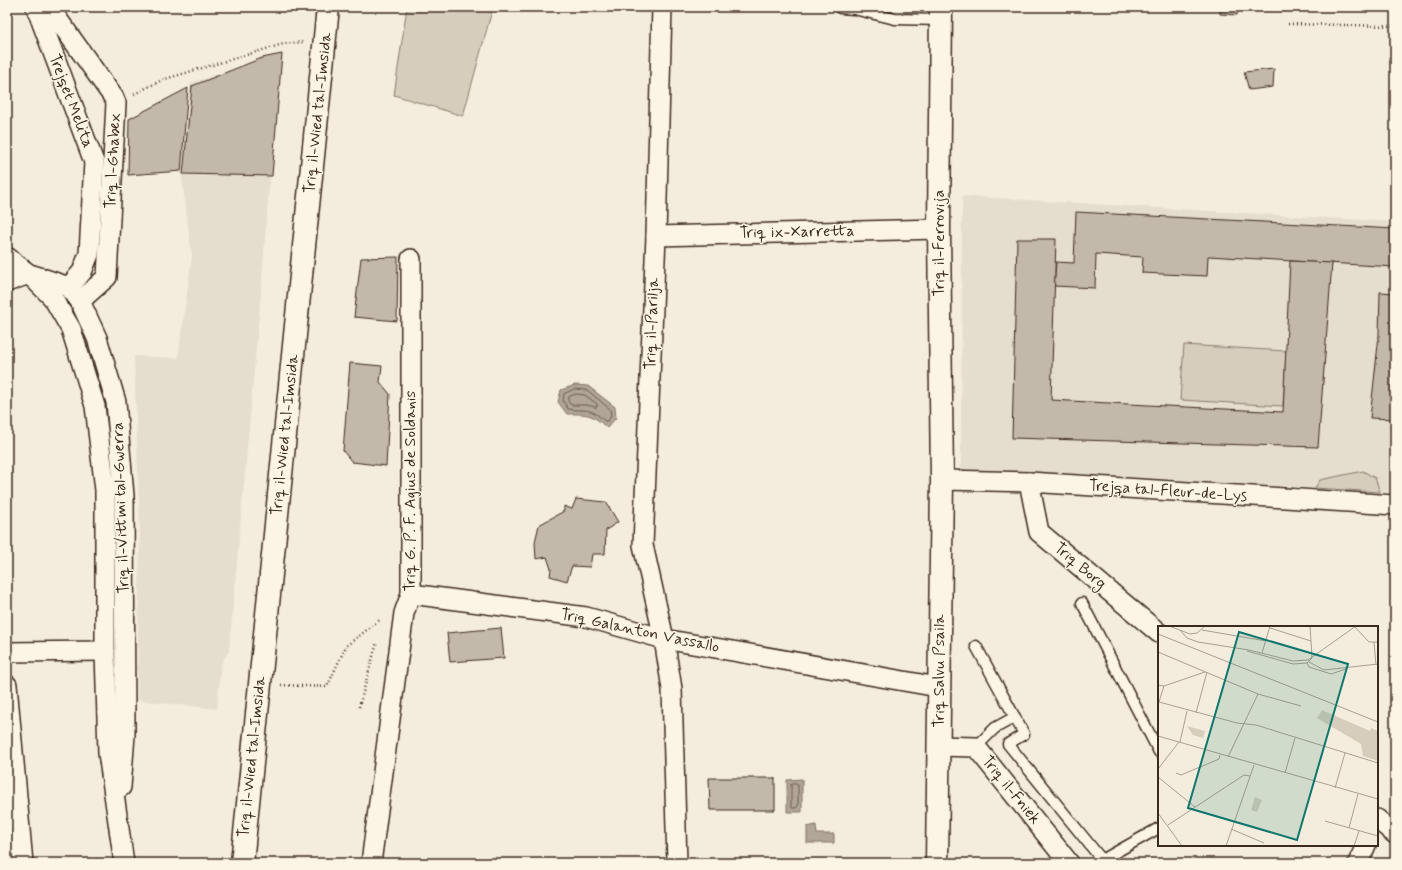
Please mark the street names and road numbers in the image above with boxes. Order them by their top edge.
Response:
street label: Triq il-Wied tal-Imsida [299,31,337,195]
street label: Trejqet Melita [44,51,98,151]
street label: Triq l-Għabex [100,113,126,209]
street label: Triq il-Ferrovija [929,189,950,296]
street label: Triq ix-Xarretta [739,220,855,244]
street label: Triq il-Parilja [640,277,664,370]
street label: Triq il-Wied tal-Imsida [266,353,304,517]
street label: Triq G. P. F. Agius de Soldanis [400,390,421,592]
street label: Triq il-Vittmi tal-Gwerra [108,422,134,594]
street label: Trejqa tal-Fleur-de-Lys [1088,475,1248,507]
street label: Triq Borg [1049,538,1111,595]
street label: Triq Galanton Vassallo [559,604,722,658]
street label: Triq Salvu Psaila [929,614,950,728]
street label: Triq il-Wied tal-Imsida [233,675,271,839]
street label: Triq il-Fniek [977,751,1045,829]

